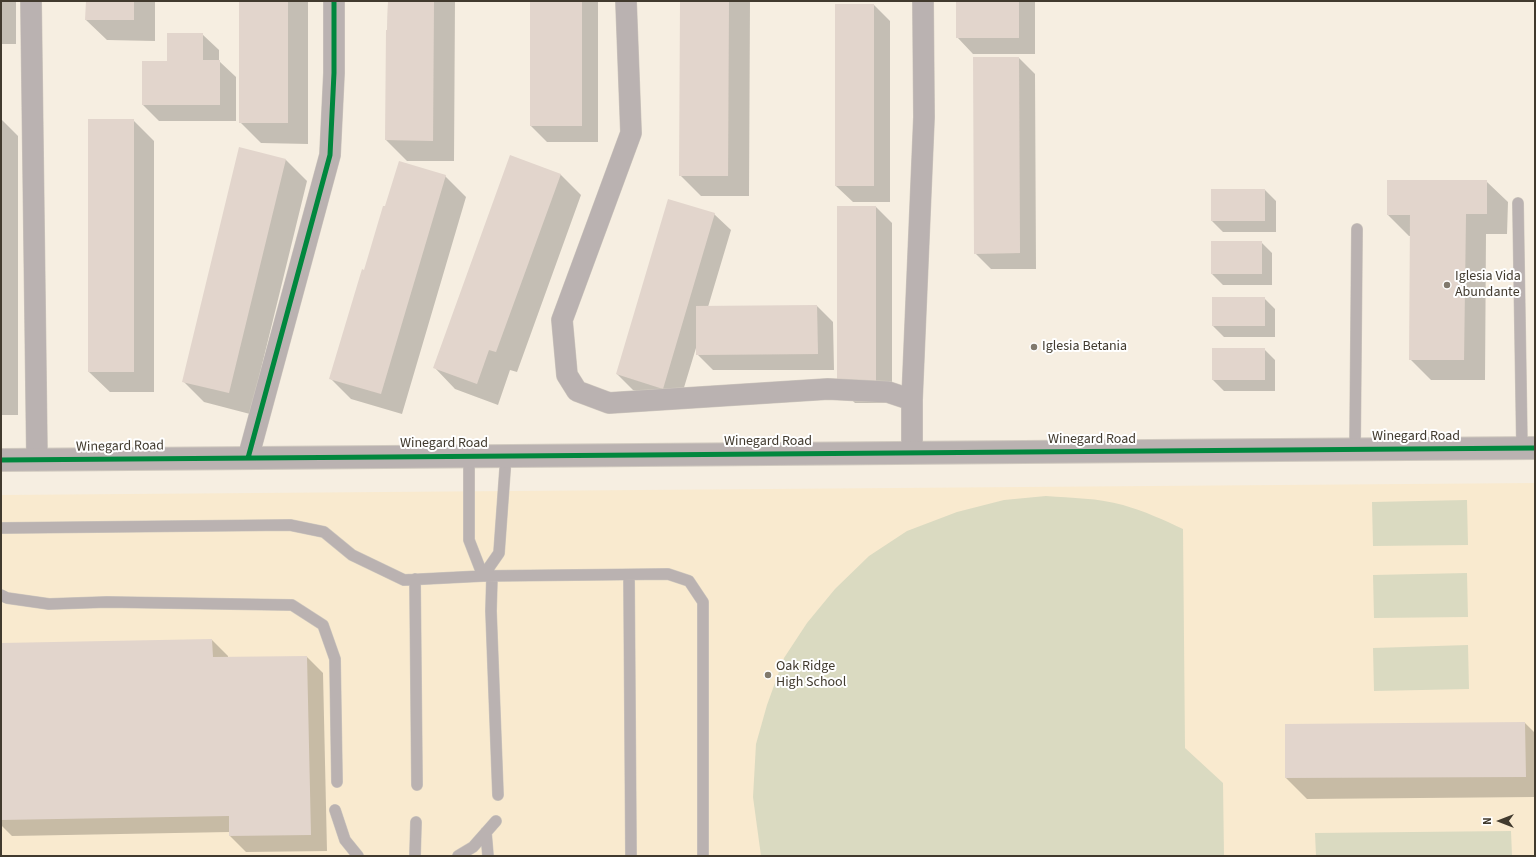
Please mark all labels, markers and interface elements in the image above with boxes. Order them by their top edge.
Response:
place label: Iglesia Vida Abundante [1455,269,1521,302]
marker: Iglesia Vida Abundante [1442,280,1452,290]
place label: Iglesia Betania [1042,339,1127,355]
marker: Iglesia Betania [1029,342,1039,352]
street label: Winegard Road [1372,429,1460,445]
street label: Winegard Road [1048,432,1136,448]
street label: Winegard Road [724,434,812,450]
street label: Winegard Road [400,436,488,452]
street label: Winegard Road [76,438,164,456]
place label: Oak Ridge High School [776,659,846,692]
marker: Oak Ridge High School [763,670,773,680]
north arrow [1480,801,1520,841]
text: N [1480,817,1495,825]

